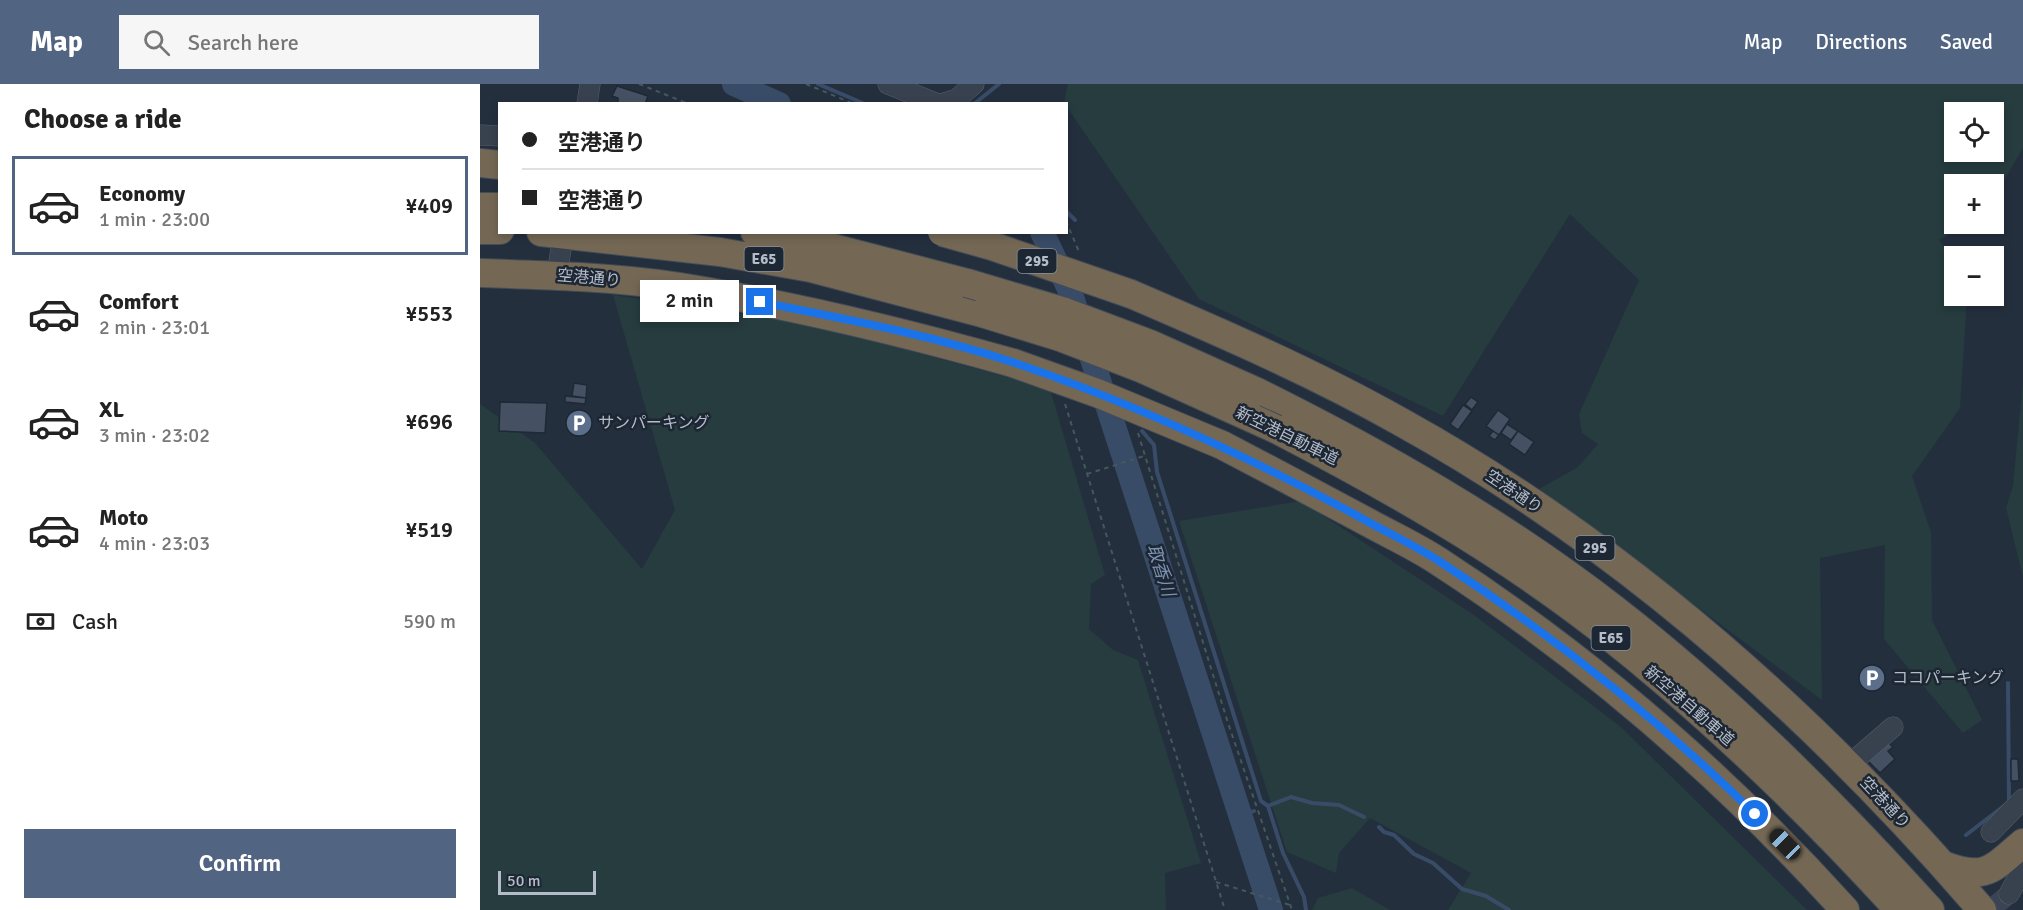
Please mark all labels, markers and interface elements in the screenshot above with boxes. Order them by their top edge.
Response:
search box [119,15,539,69]
text: Map [30,25,83,59]
icon: search [140,26,173,59]
text: Search here [188,29,299,56]
text: Map [1744,29,1782,55]
text: Directions [1815,29,1907,55]
text: Saved [1940,29,1993,55]
map controls [1944,102,2004,306]
button: locate [1944,102,2004,162]
text: Choose a ride [24,103,182,136]
text: 空港通り [558,129,646,156]
button: + [1944,174,2004,234]
icon: car [27,179,81,233]
text: Economy [99,180,185,207]
text: 空港通り [558,187,646,214]
text: ¥409 [405,192,453,219]
text: 1 min · 23:00 [99,207,210,232]
button: − [1944,246,2004,306]
road number: E65 [744,247,784,271]
road number: 295 [1018,249,1056,273]
street label: 空港通り [556,265,622,291]
callout: 2 min [640,281,739,323]
icon: car [27,287,81,341]
text: Comfort [99,288,179,315]
text: 2 min [666,288,713,313]
route end [746,288,773,315]
text: ¥553 [405,300,453,327]
text: 2 min · 23:01 [99,315,210,340]
icon: car [27,395,81,449]
text: XL [99,396,124,423]
street label: 新空港自動車道 [1232,402,1342,470]
text: ¥696 [405,408,453,435]
parking icon: サンパーキング [564,408,594,438]
place label: サンパーキング [598,413,710,433]
text: 3 min · 23:02 [99,423,210,448]
street label: 空港通り [1482,466,1546,518]
icon: car [27,503,81,557]
text: Moto [99,504,148,531]
text: ¥519 [405,516,453,543]
text: 4 min · 23:03 [99,531,210,556]
road number: 295 [1576,536,1614,560]
water label: 取香川 [1142,541,1180,601]
icon: cash [24,605,57,638]
text: Cash [72,608,118,635]
text: 590 m [403,609,456,634]
road number: E65 [1592,626,1630,650]
street label: 新空港自動車道 [1640,662,1738,750]
parking icon: ココパーキング [1857,663,1887,693]
place label: ココパーキング [1892,668,2004,688]
street label: 空港通り [1856,773,1914,833]
route start [1741,800,1768,827]
car [1766,825,1804,863]
button: Confirm [24,829,456,898]
scale bar [498,868,596,896]
text: 50 m [507,871,541,891]

